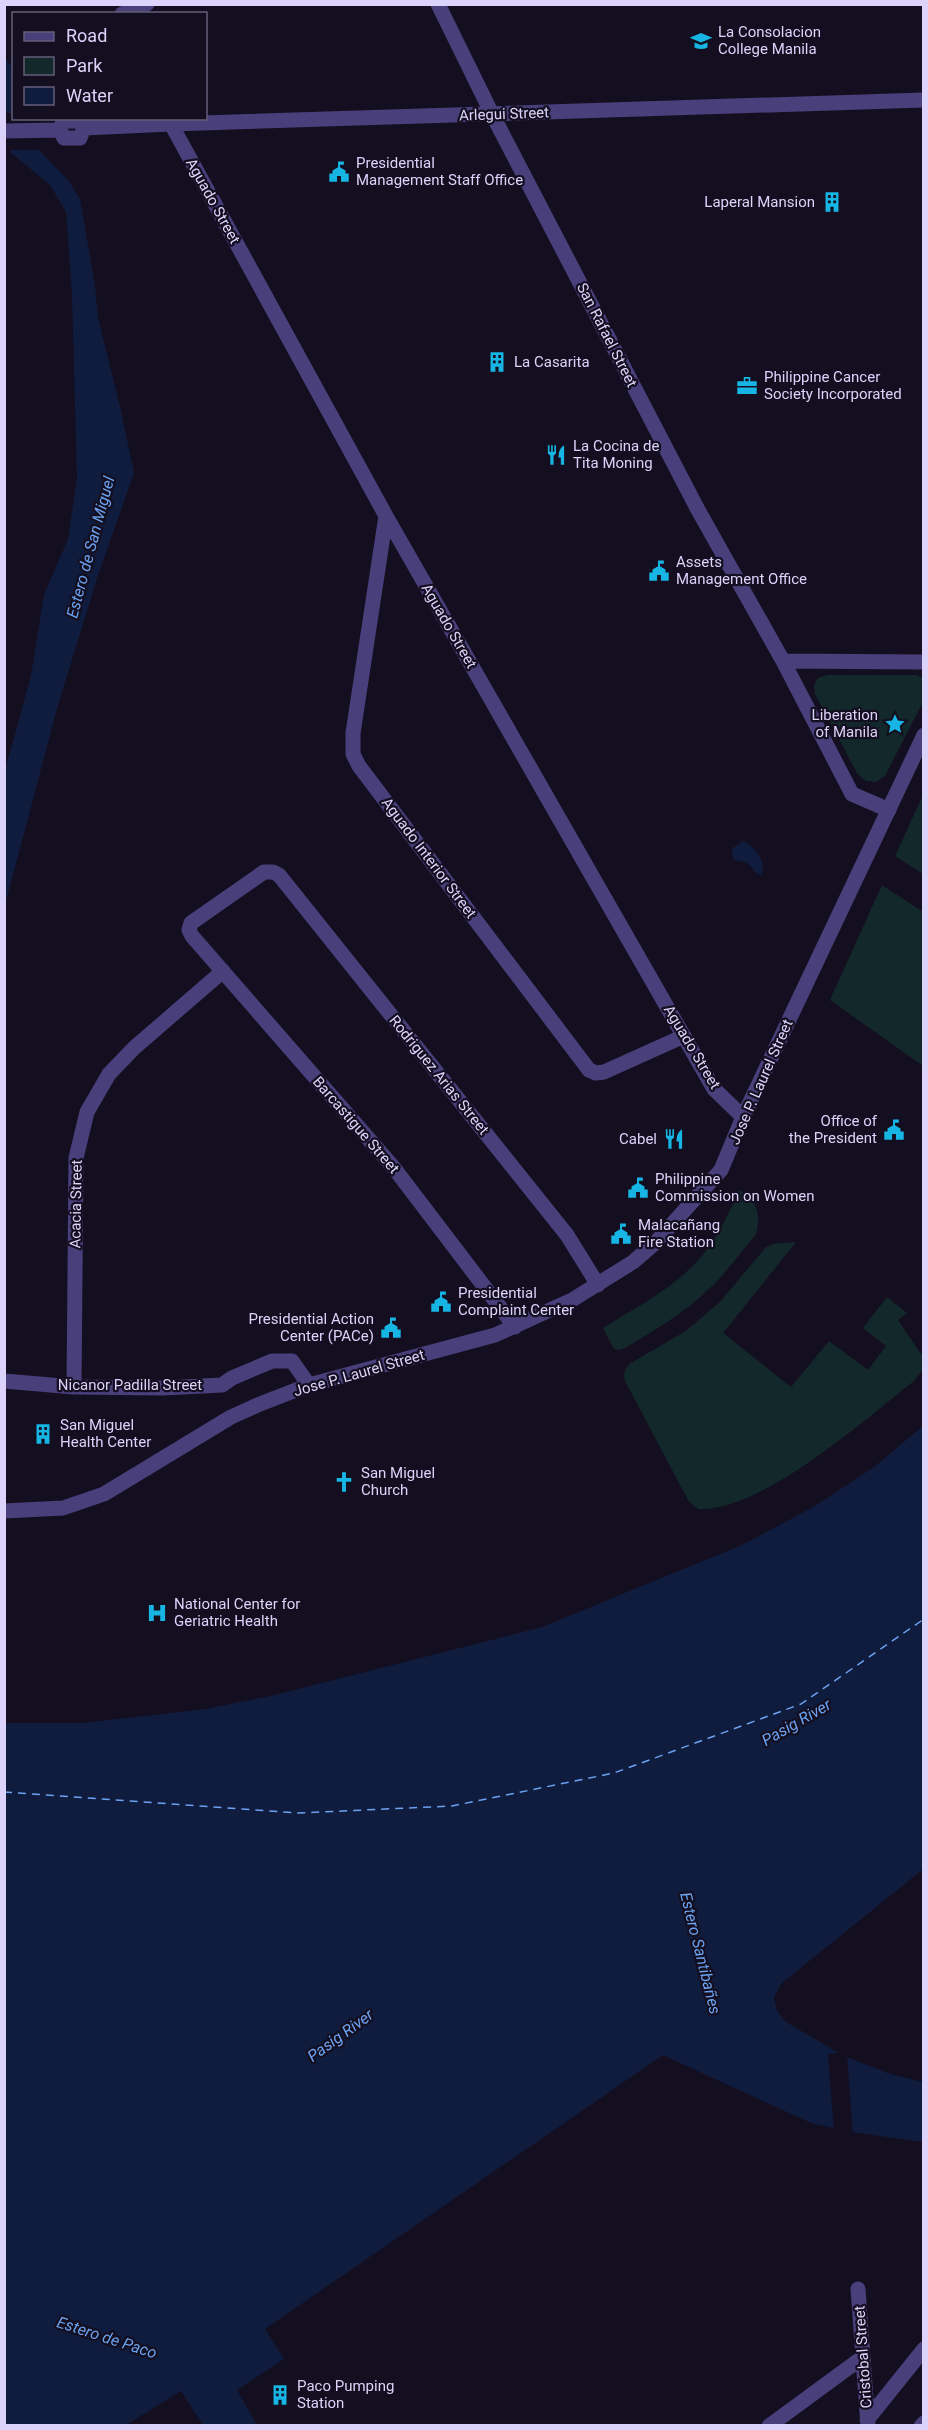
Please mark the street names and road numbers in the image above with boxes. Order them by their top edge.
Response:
street label: Arlegui Street [459,103,549,125]
street label: Aguado Street [182,155,244,247]
street label: San Rafael Street [573,280,641,390]
street label: Aguado Street [417,580,481,672]
street label: Aguado Interior Street [378,794,480,922]
street label: Aguado Street [660,1002,724,1092]
street label: Rodriguez Arias Street [385,1012,493,1138]
street label: Jose P. Laurel Street [725,1016,797,1147]
street label: Barcastigue Street [309,1073,403,1177]
street label: Acacia Street [66,1159,86,1249]
street label: Jose P. Laurel Street [291,1346,427,1400]
street label: Nicanor Padilla Street [58,1376,202,1394]
street label: Cristobal Street [850,2305,876,2409]

